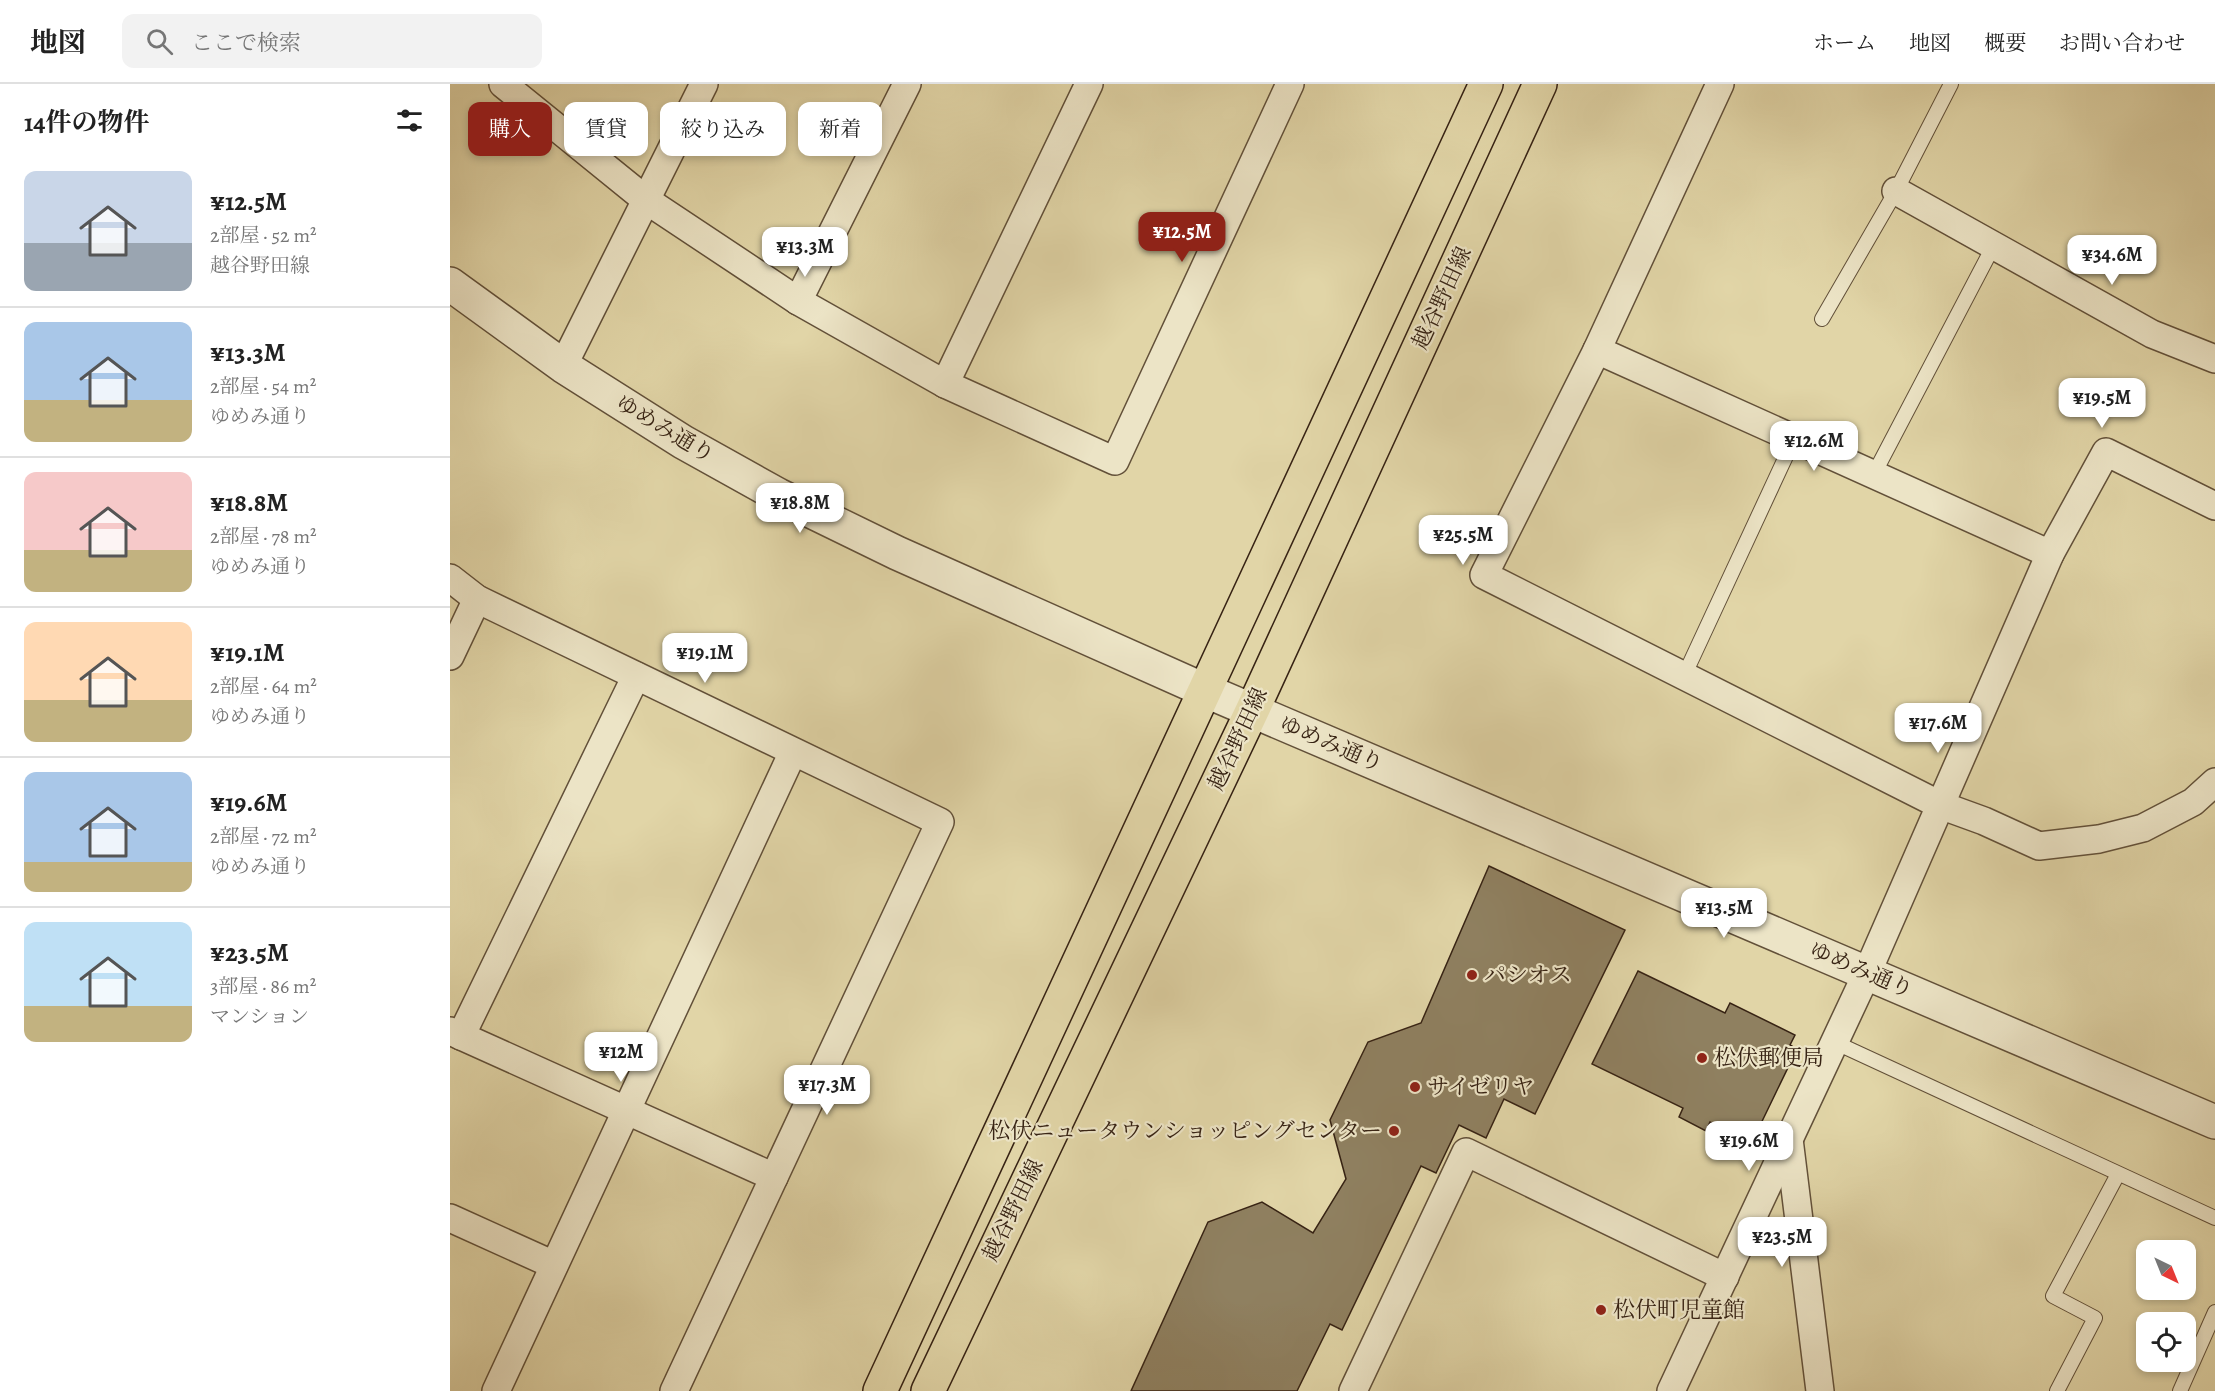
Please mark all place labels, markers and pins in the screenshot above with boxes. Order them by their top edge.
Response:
pin: ¥12.5M [1133,212,1231,263]
pin: ¥13.3M [756,227,854,278]
pin: ¥34.6M [2063,235,2161,286]
pin: ¥19.5M [2053,378,2151,429]
pin: ¥12.6M [1765,421,1863,472]
pin: ¥18.8M [751,483,849,534]
pin: ¥25.5M [1414,515,1512,566]
pin: ¥19.1M [656,633,754,684]
pin: ¥17.6M [1889,703,1987,754]
pin: ¥13.5M [1675,888,1773,939]
place label: パシオス [1484,960,1572,990]
marker: パシオス [1465,968,1479,982]
pin: ¥12M [585,1032,657,1083]
place label: 松伏郵便局 [1714,1043,1824,1073]
marker: 松伏郵便局 [1695,1051,1709,1065]
pin: ¥17.3M [778,1065,876,1116]
place label: サイゼリヤ [1427,1072,1534,1102]
marker: サイゼリヤ [1408,1080,1422,1094]
place label: 松伏ニュータウンショッピングセンター [988,1116,1382,1146]
pin: ¥19.6M [1700,1121,1798,1172]
marker: 松伏ニュータウンショッピングセンター [1387,1124,1401,1138]
pin: ¥23.5M [1733,1217,1831,1268]
place label: 松伏町児童館 [1613,1295,1745,1325]
marker: 松伏町児童館 [1594,1303,1608,1317]

